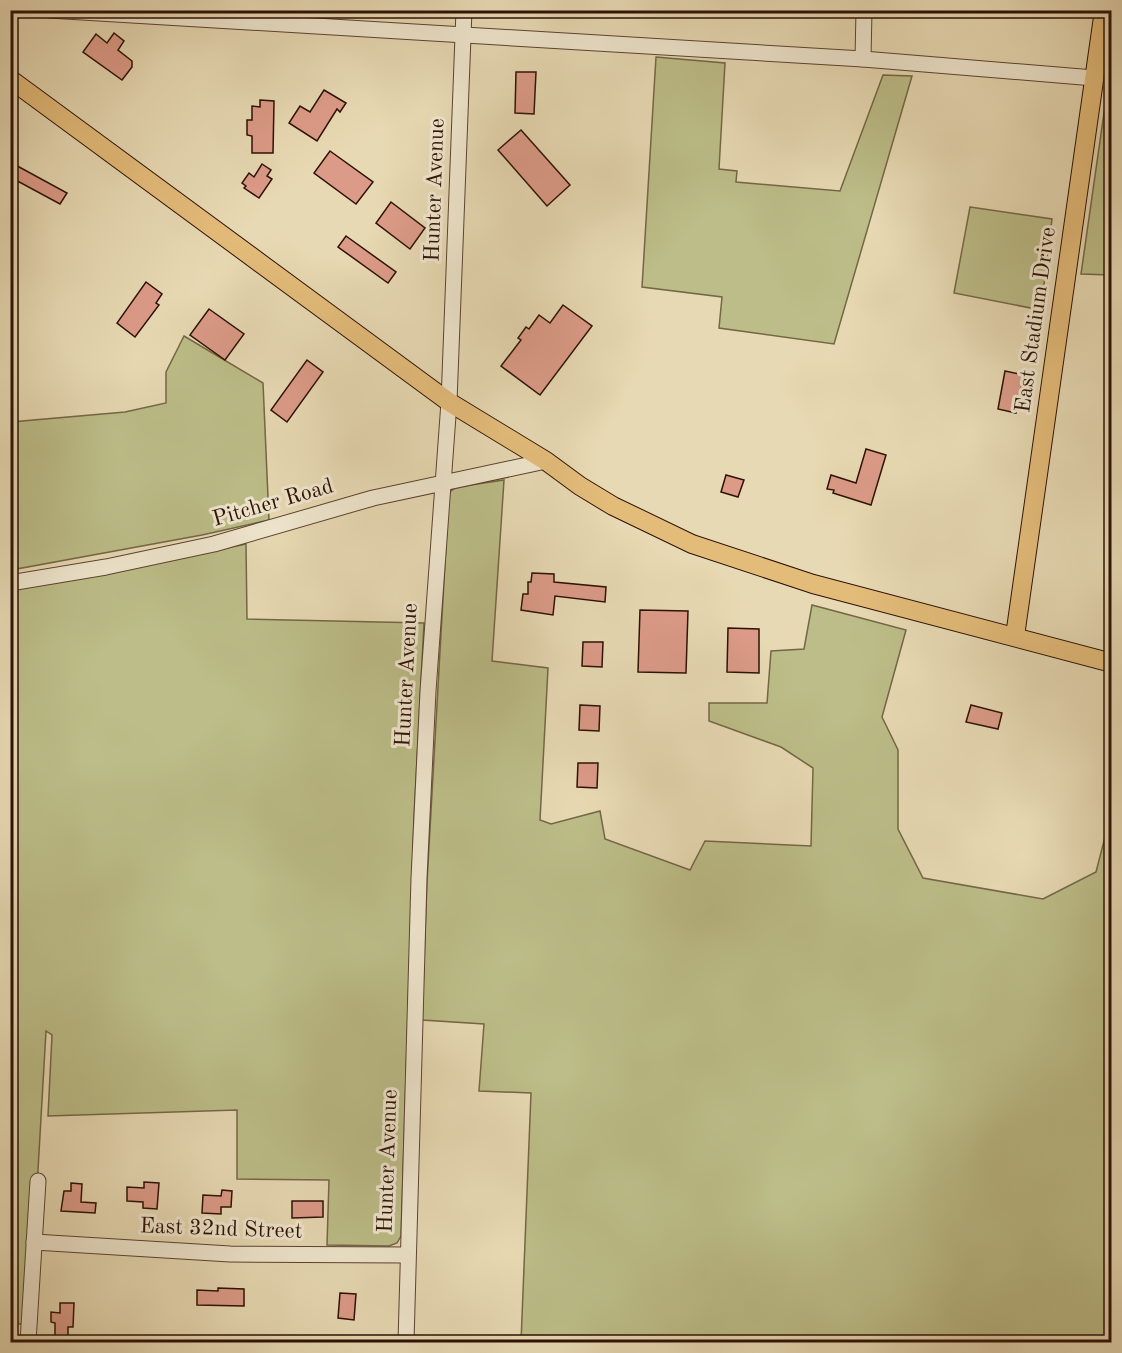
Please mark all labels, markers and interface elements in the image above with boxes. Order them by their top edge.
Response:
street label: Hunter Avenue [421,118,449,262]
street label: East Stadium Drive [1012,226,1060,414]
street label: Pitcher Road [210,475,336,531]
street label: Hunter Avenue [392,603,422,747]
street label: Hunter Avenue [374,1089,402,1233]
street label: East 32nd Street [139,1215,303,1243]

